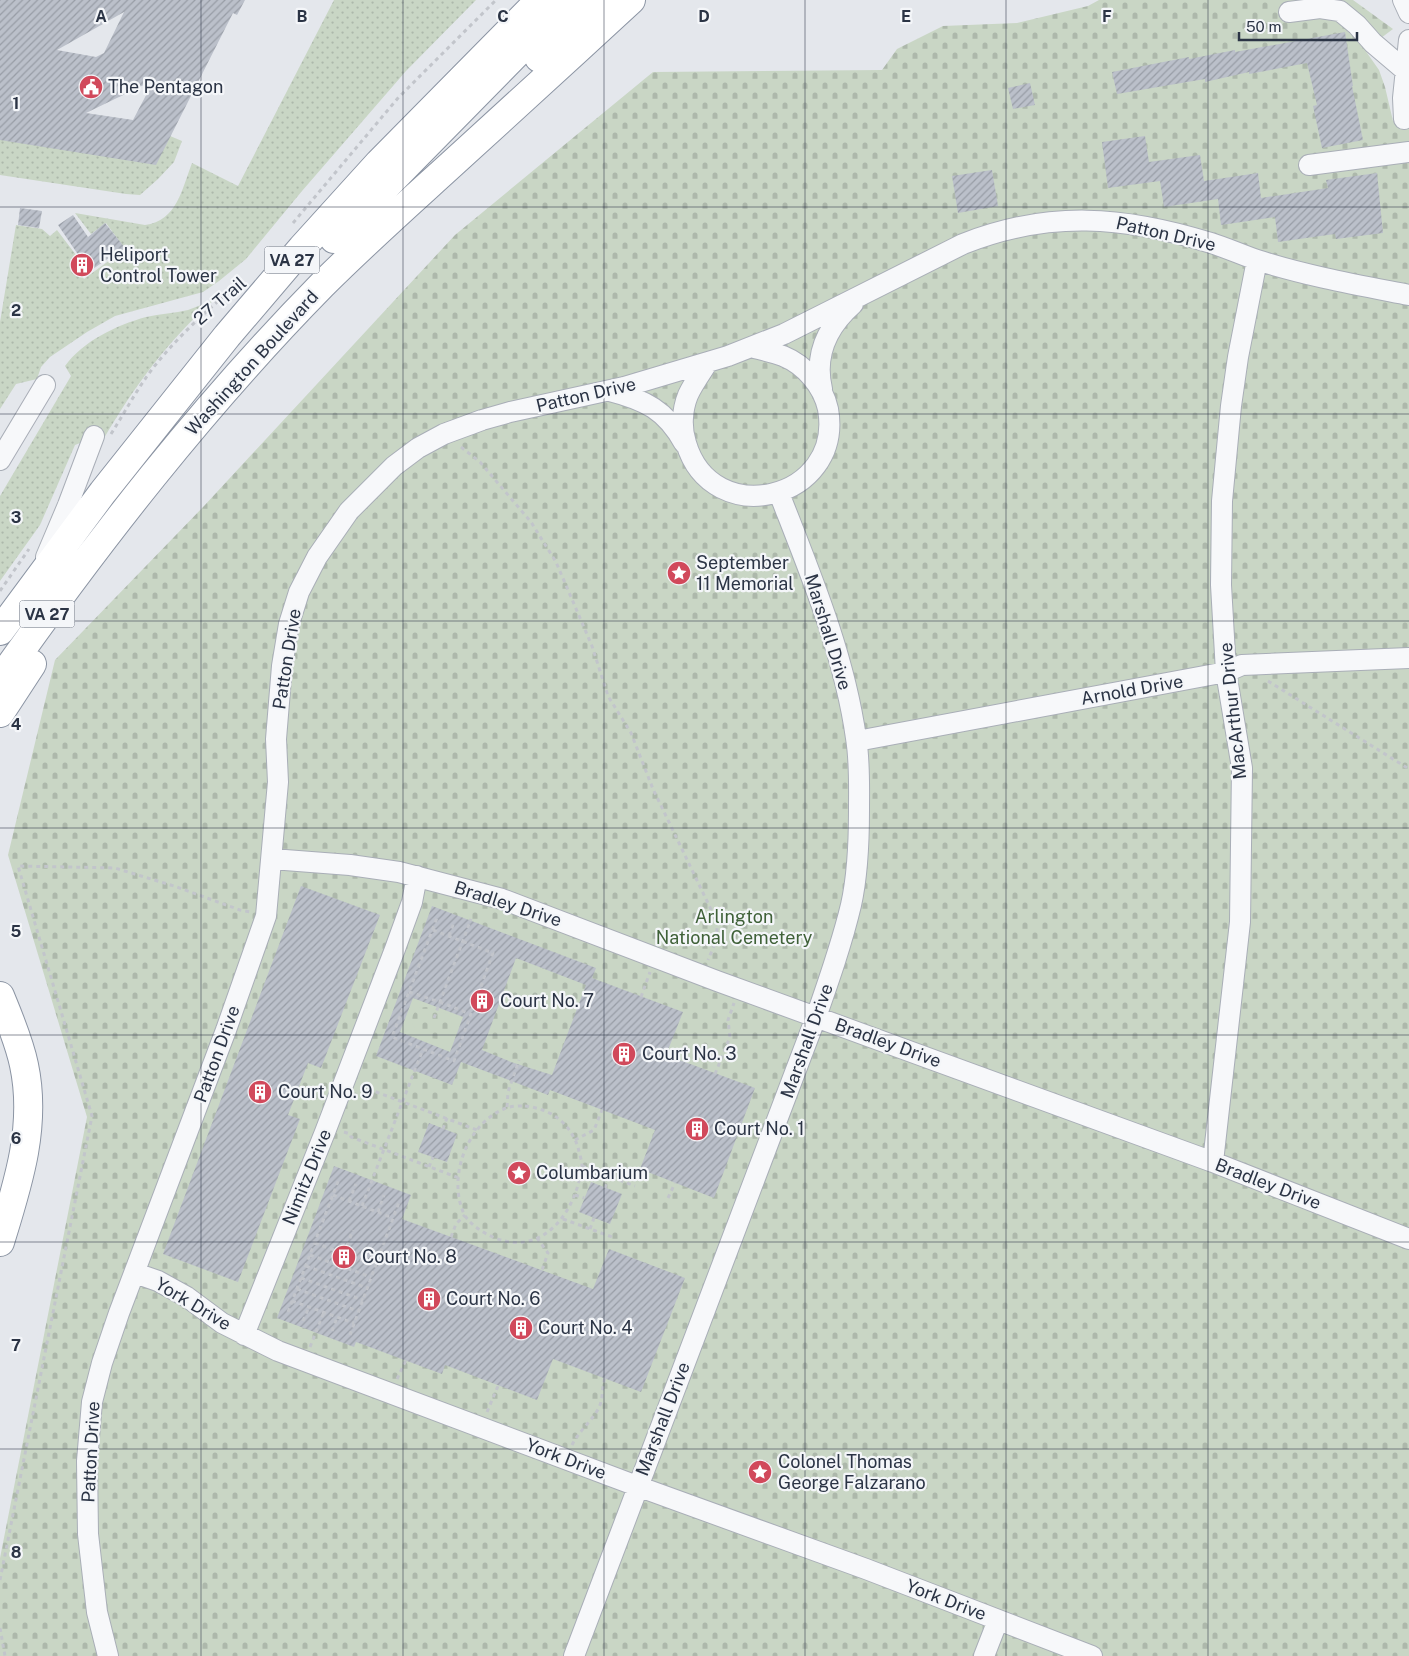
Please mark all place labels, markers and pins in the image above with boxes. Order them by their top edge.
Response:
public building icon: The Pentagon [78,74,104,100]
place label: The Pentagon [108,76,223,97]
place label: Heliport Control Tower [100,244,217,286]
building icon: Heliport Control Tower [69,252,95,278]
place label: September 11 Memorial [696,552,794,594]
place icon: September 11 Memorial [666,560,692,586]
building icon: Court No. 7 [469,988,495,1014]
place label: Court No. 7 [500,990,594,1011]
building icon: Court No. 3 [611,1041,637,1067]
place label: Court No. 3 [642,1043,737,1064]
building icon: Court No. 9 [247,1079,273,1105]
place label: Court No. 9 [278,1081,372,1102]
building icon: Court No. 1 [684,1116,710,1142]
place label: Court No. 1 [714,1118,805,1139]
place icon: Columbarium [506,1160,532,1186]
place label: Columbarium [536,1162,648,1183]
building icon: Court No. 8 [331,1244,357,1270]
place label: Court No. 8 [362,1246,457,1267]
building icon: Court No. 6 [416,1286,442,1312]
place label: Court No. 6 [446,1288,540,1309]
building icon: Court No. 4 [508,1315,534,1341]
place label: Court No. 4 [538,1317,632,1338]
place label: Colonel Thomas George Falzarano [778,1451,926,1493]
place icon: Colonel Thomas George Falzarano [747,1459,773,1485]

